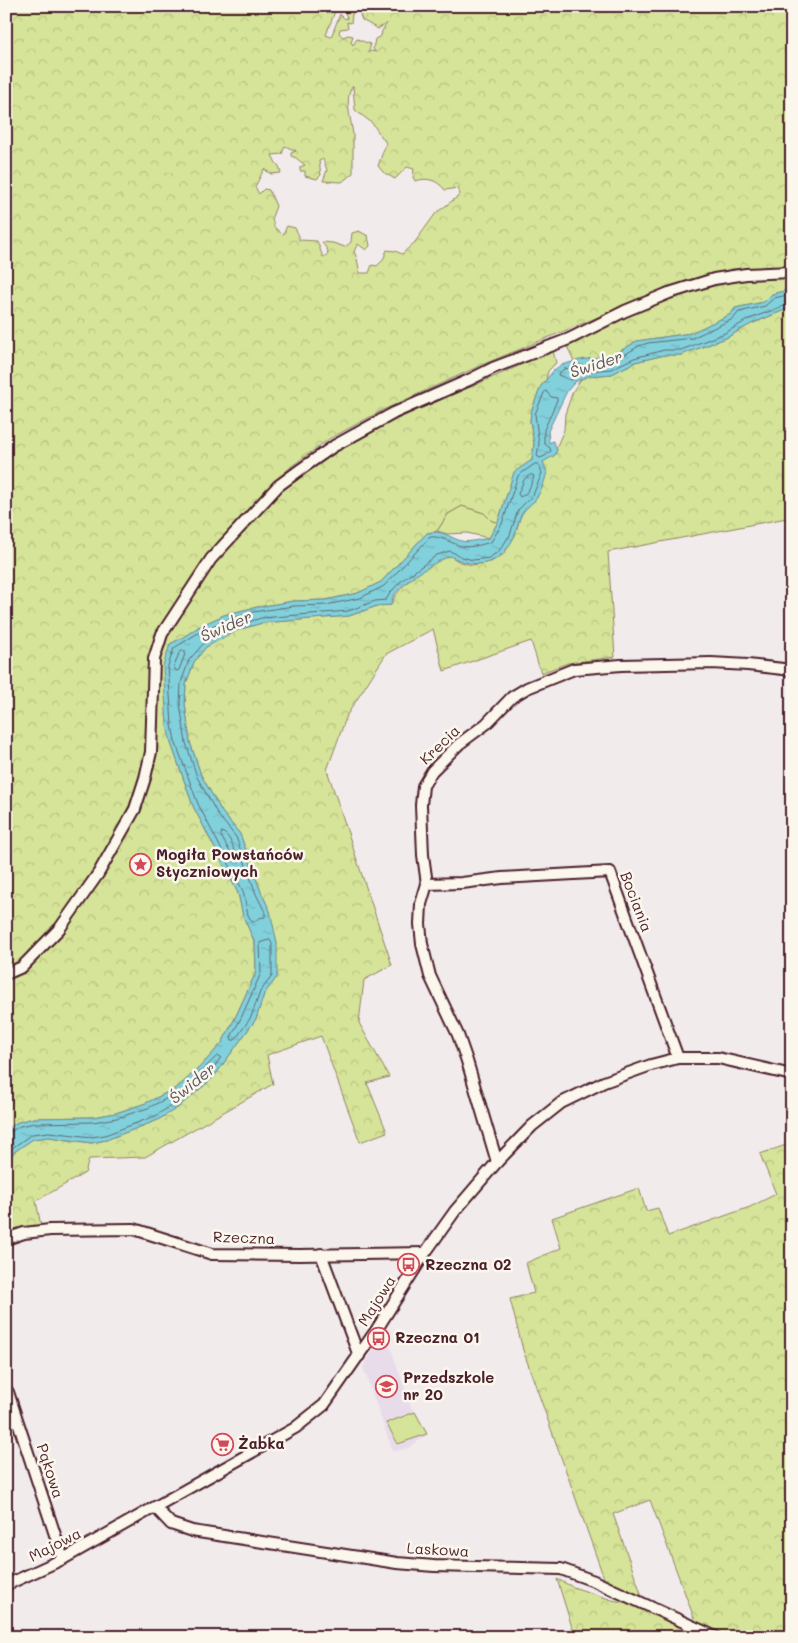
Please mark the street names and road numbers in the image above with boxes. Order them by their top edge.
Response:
street label: Krecia [415,720,464,768]
street label: Bociania [616,869,658,935]
street label: Rzeczna [213,1226,275,1248]
street label: Majowa [353,1271,400,1330]
street label: Pąkowa [33,1441,69,1501]
street label: Majowa [25,1522,84,1566]
street label: Laskowa [406,1537,470,1561]

